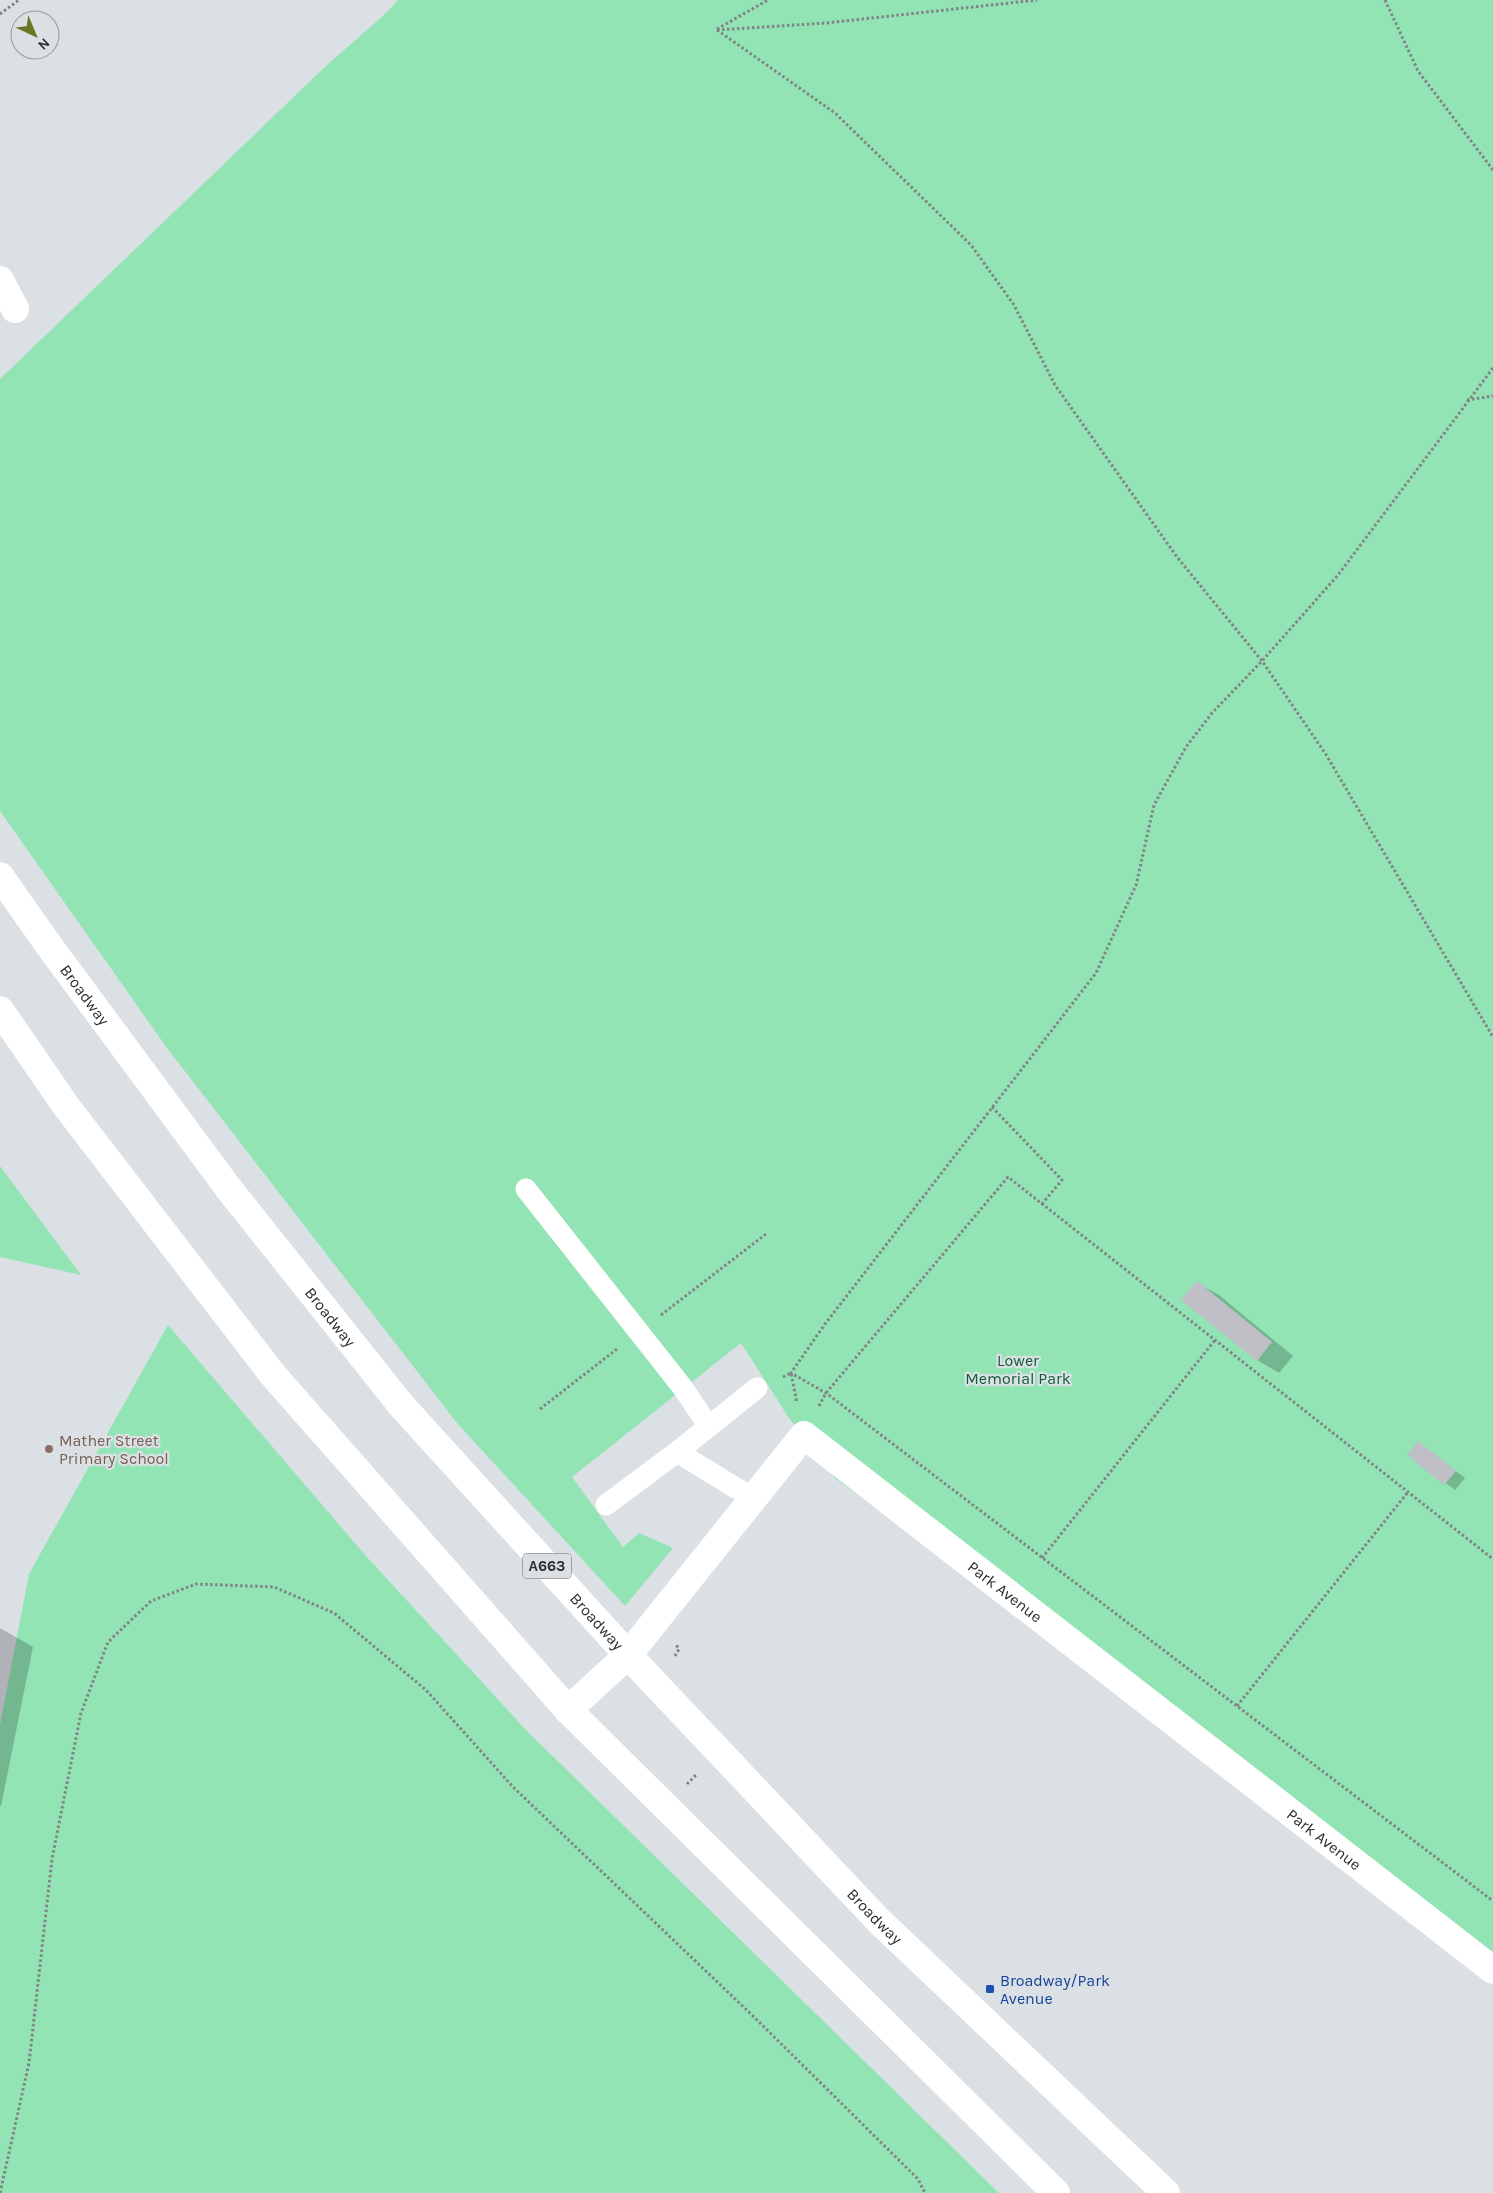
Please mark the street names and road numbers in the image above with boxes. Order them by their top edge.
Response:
street label: Broadway [56,961,114,1029]
street label: Broadway [301,1283,360,1351]
road number: A663 [523,1554,571,1578]
street label: Park Avenue [964,1557,1046,1627]
street label: Broadway [566,1589,628,1654]
street label: Park Avenue [1283,1805,1365,1874]
street label: Broadway [843,1884,907,1949]

